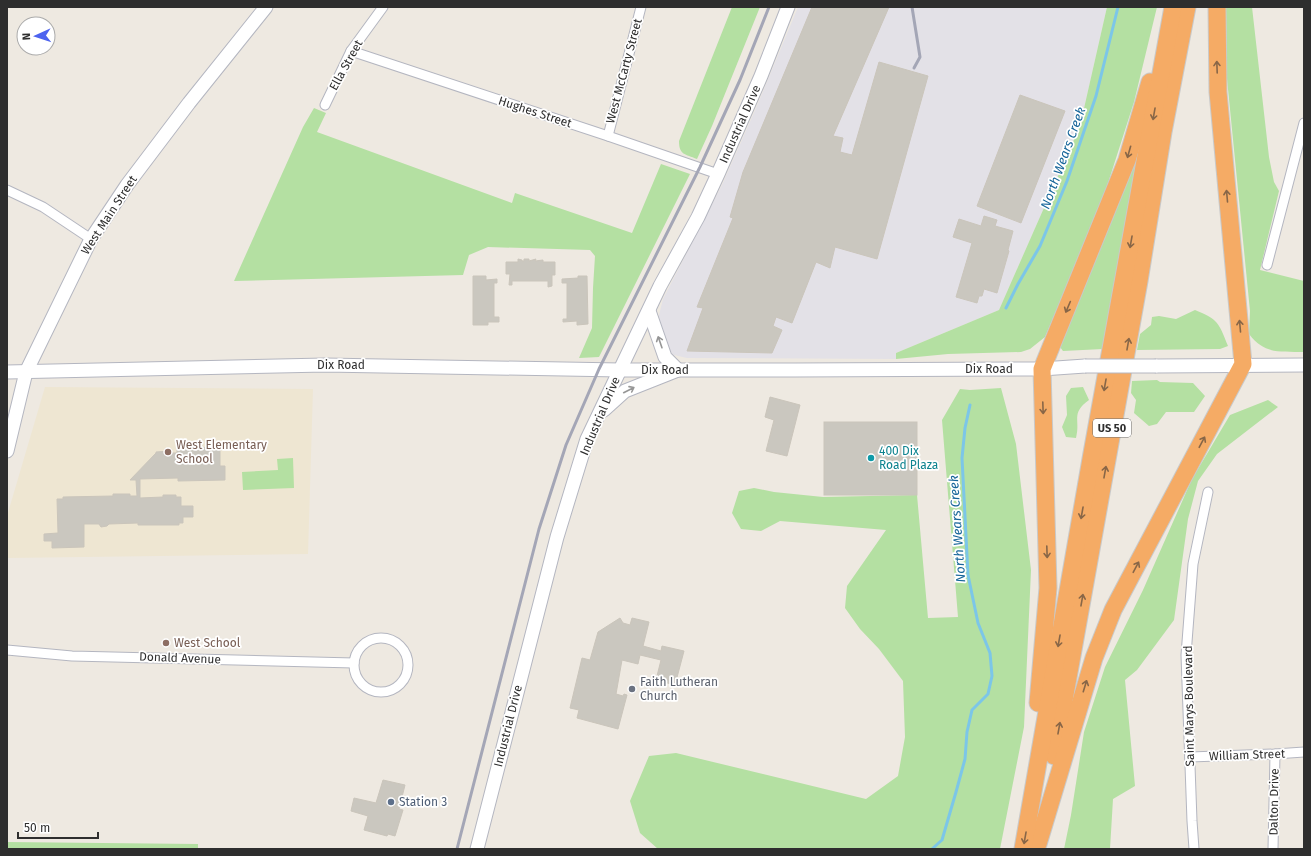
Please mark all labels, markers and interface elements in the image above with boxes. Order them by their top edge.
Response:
north arrow [16,16,56,56]
street label: West McCarty Street [603,16,645,125]
text: N [20,33,33,40]
street label: Ella Street [326,37,366,93]
one-way arrow [1213,61,1221,74]
street label: Industrial Drive [717,83,763,165]
street label: Hughes Street [497,94,574,131]
water label: North Wears Creek [1038,105,1088,211]
one-way arrow [1150,107,1158,120]
one-way arrow [1125,146,1132,159]
street label: West Main Street [78,172,140,257]
one-way arrow [1224,190,1231,203]
one-way arrow [1126,235,1134,248]
one-way arrow [1064,301,1071,313]
one-way arrow [1236,320,1243,333]
one-way arrow [655,337,663,349]
one-way arrow [1124,338,1132,351]
street label: Dix Road [317,358,365,372]
street label: Dix Road [965,362,1013,376]
street label: Dix Road [641,363,689,377]
street label: Industrial Drive [577,375,623,457]
one-way arrow [1101,378,1109,391]
one-way arrow [623,386,635,394]
one-way arrow [1040,401,1047,414]
road number: US 50 [1093,419,1131,437]
one-way arrow [1198,437,1206,449]
place label: West Elementary School [176,438,267,466]
place label: 400 Dix Road Plaza [879,444,938,472]
marker: West Elementary School [163,447,173,457]
marker: 400 Dix Road Plaza [866,453,876,463]
one-way arrow [1101,466,1109,479]
water label: North Wears Creek [946,475,968,583]
one-way arrow [1078,506,1086,519]
one-way arrow [1043,545,1051,558]
one-way arrow [1133,561,1140,573]
one-way arrow [1078,594,1086,607]
one-way arrow [1055,634,1063,647]
place label: West School [174,636,241,650]
marker: West School [161,638,171,648]
street label: Saint Marys Boulevard [1181,645,1197,767]
street label: Donald Avenue [139,650,221,666]
place label: Faith Lutheran Church [640,675,718,703]
one-way arrow [1082,680,1089,693]
street label: Industrial Drive [491,684,525,768]
marker: Faith Lutheran Church [627,684,637,694]
one-way arrow [1056,722,1064,735]
street label: William Street [1209,747,1286,763]
street label: Dalton Drive [1266,768,1282,836]
place label: Station 3 [399,795,447,809]
marker: Station 3 [386,797,396,807]
scale bar [18,814,98,840]
text: 50 m [24,821,50,835]
one-way arrow [1021,831,1029,844]

